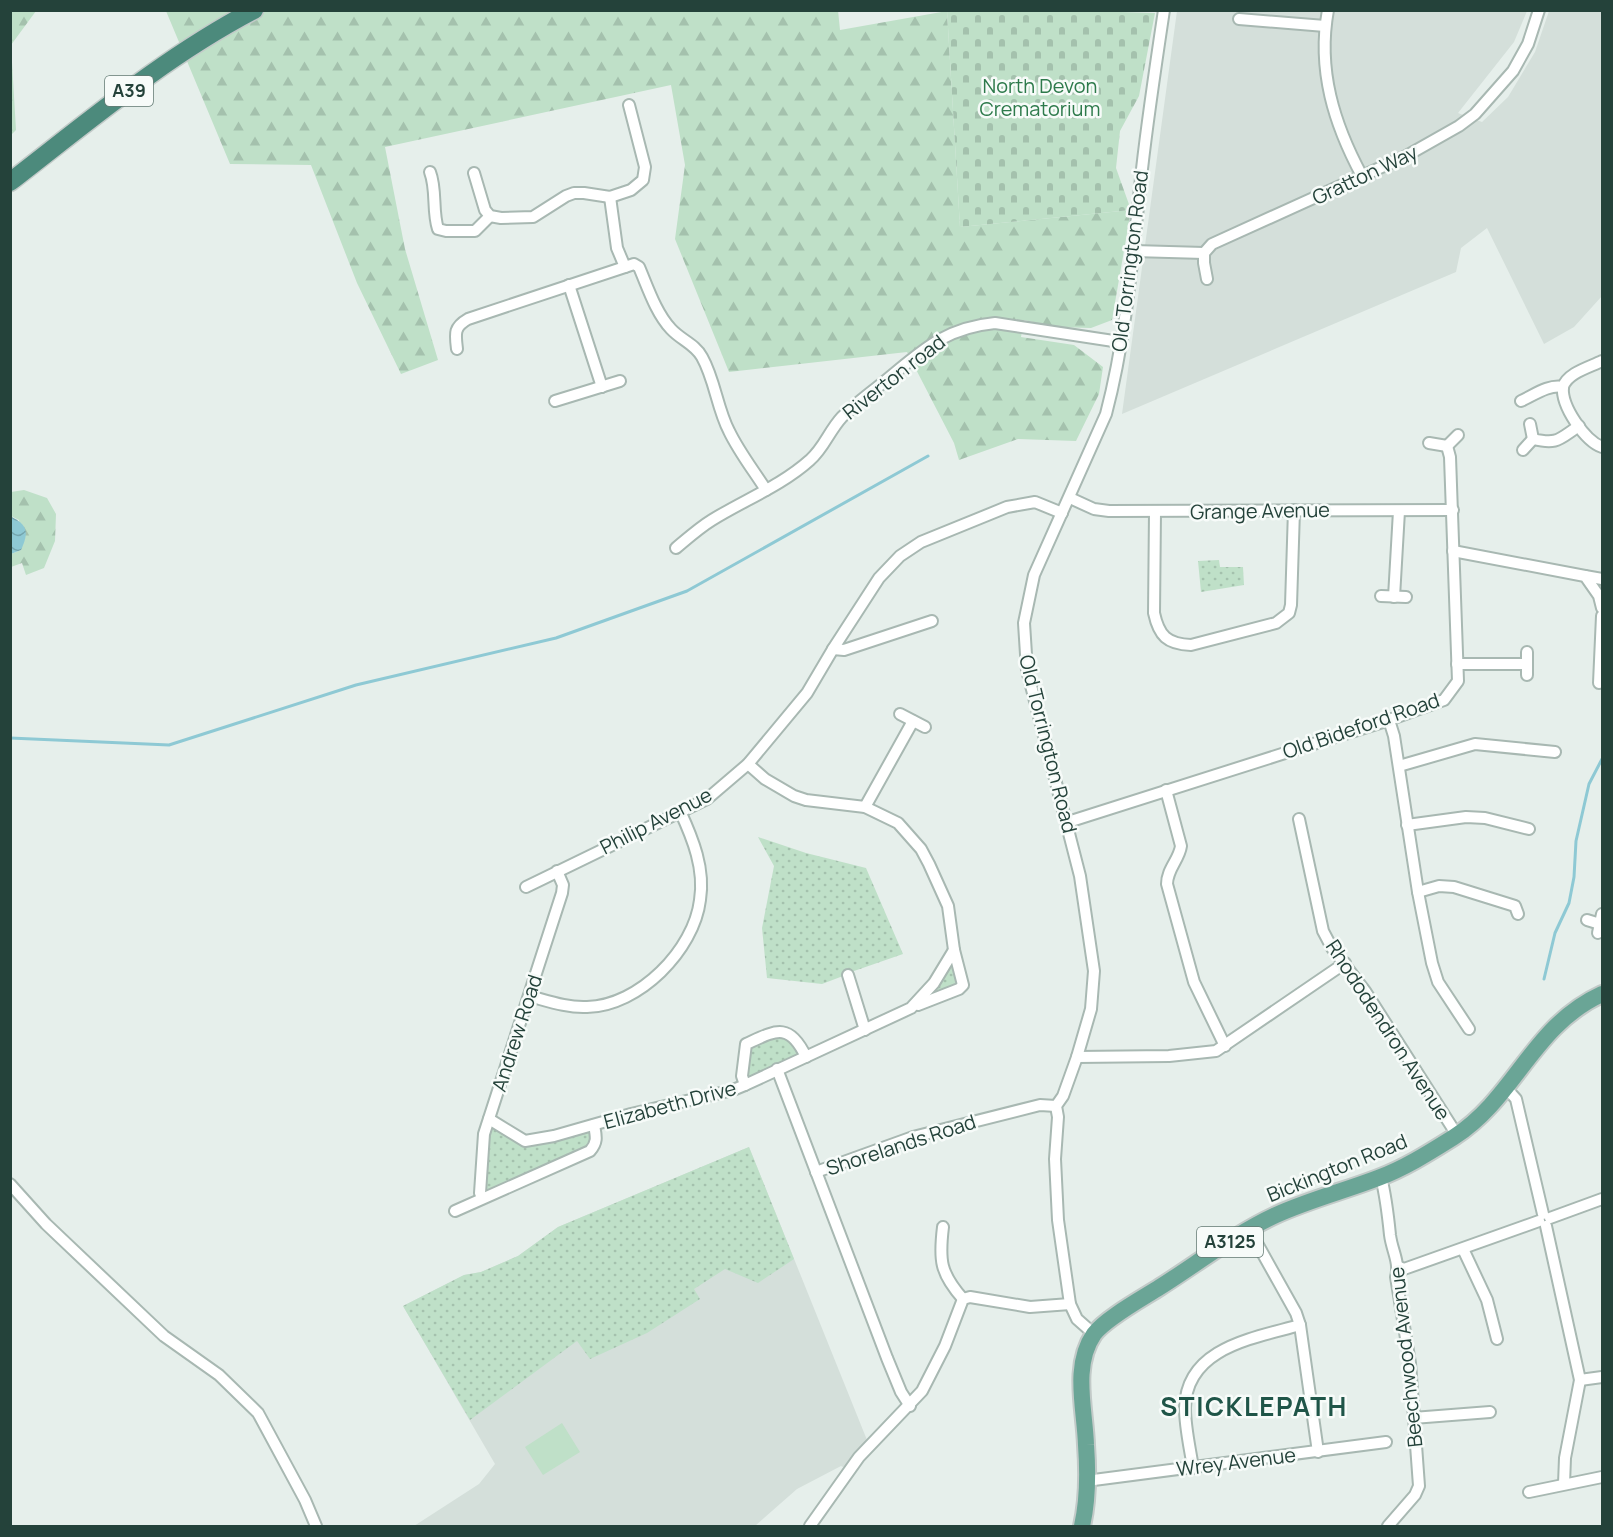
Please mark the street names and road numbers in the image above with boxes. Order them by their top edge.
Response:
road number: A39 [105,76,153,106]
street label: Gratton Way [1308,138,1422,211]
street label: Old Torrington Road [1105,169,1154,353]
street label: Riverton road [837,328,950,425]
street label: Grange Avenue [1190,496,1330,525]
street label: Old Torrington Road [1013,652,1084,836]
street label: Old Bideford Road [1279,686,1443,765]
street label: Philip Avenue [595,781,716,860]
street label: Rhododendron Avenue [1320,934,1457,1125]
street label: Andrew Road [485,971,548,1095]
street label: Elizabeth Drive [601,1074,739,1135]
street label: Shorelands Road [822,1108,979,1181]
street label: Bickington Road [1263,1127,1411,1208]
road number: A3125 [1197,1227,1263,1257]
street label: Beechwood Avenue [1383,1265,1428,1449]
street label: Wrey Avenue [1175,1441,1297,1482]

